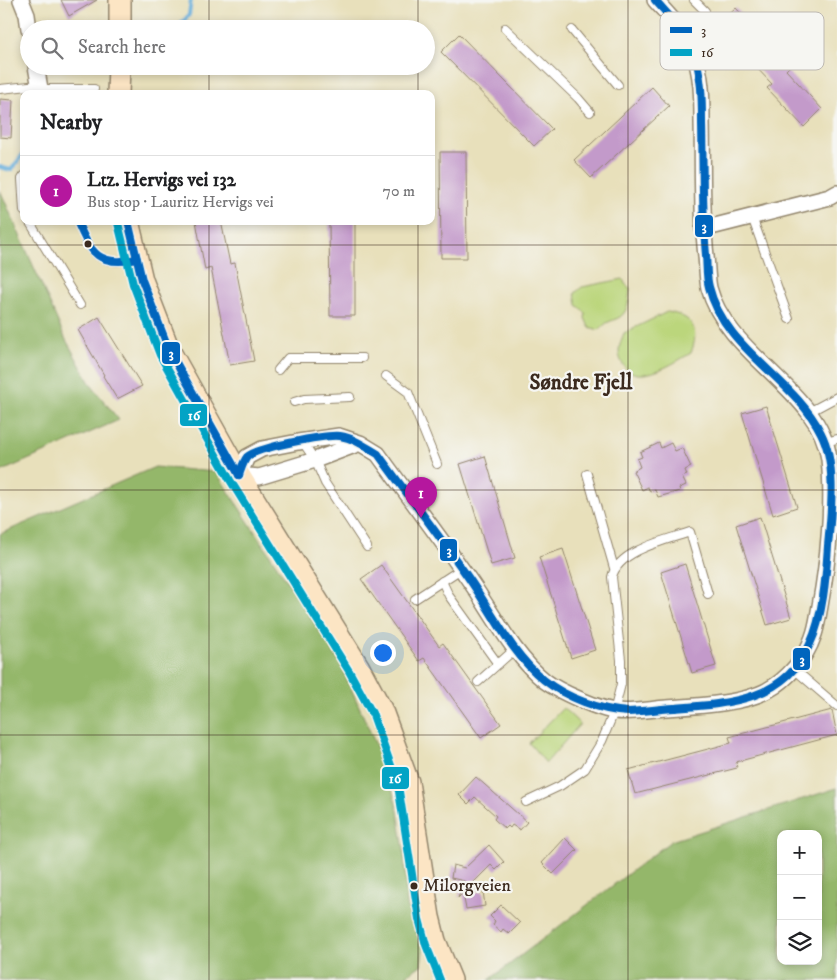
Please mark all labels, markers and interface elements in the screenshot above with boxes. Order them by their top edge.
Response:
legend [660,12,824,70]
search box [20,20,435,75]
text: 3 [701,22,706,40]
icon: search [38,34,66,62]
text: Search here [78,36,166,59]
text: 16 [701,44,714,62]
text: Nearby [40,110,102,136]
text: Ltz. Hervigs vei 132 [87,169,236,192]
text: 1 [53,181,59,201]
text: 70 m [383,181,415,201]
text: Bus stop · Lauritz Hervigs vei [87,192,274,212]
line badge: 3 [694,214,714,238]
text: 3 [701,218,707,236]
unlabelled marker [83,239,93,249]
line badge: 3 [161,341,181,365]
text: 3 [168,345,174,363]
district label: Søndre Fjell [530,370,633,397]
line badge: 16 [179,403,208,427]
text: 16 [188,407,201,425]
pin: 1 [405,477,437,518]
line badge: 3 [439,538,458,562]
text: 3 [446,542,452,560]
your location [370,640,396,666]
line badge: 3 [792,647,811,671]
text: 3 [799,651,805,669]
line badge: 16 [381,766,410,790]
text: 16 [389,770,402,788]
map controls [777,830,822,965]
button: + [777,830,822,875]
place label: Milorgveien [423,875,511,897]
button: − [777,875,822,920]
marker: Milorgveien [409,881,419,891]
button: layers [777,920,822,965]

